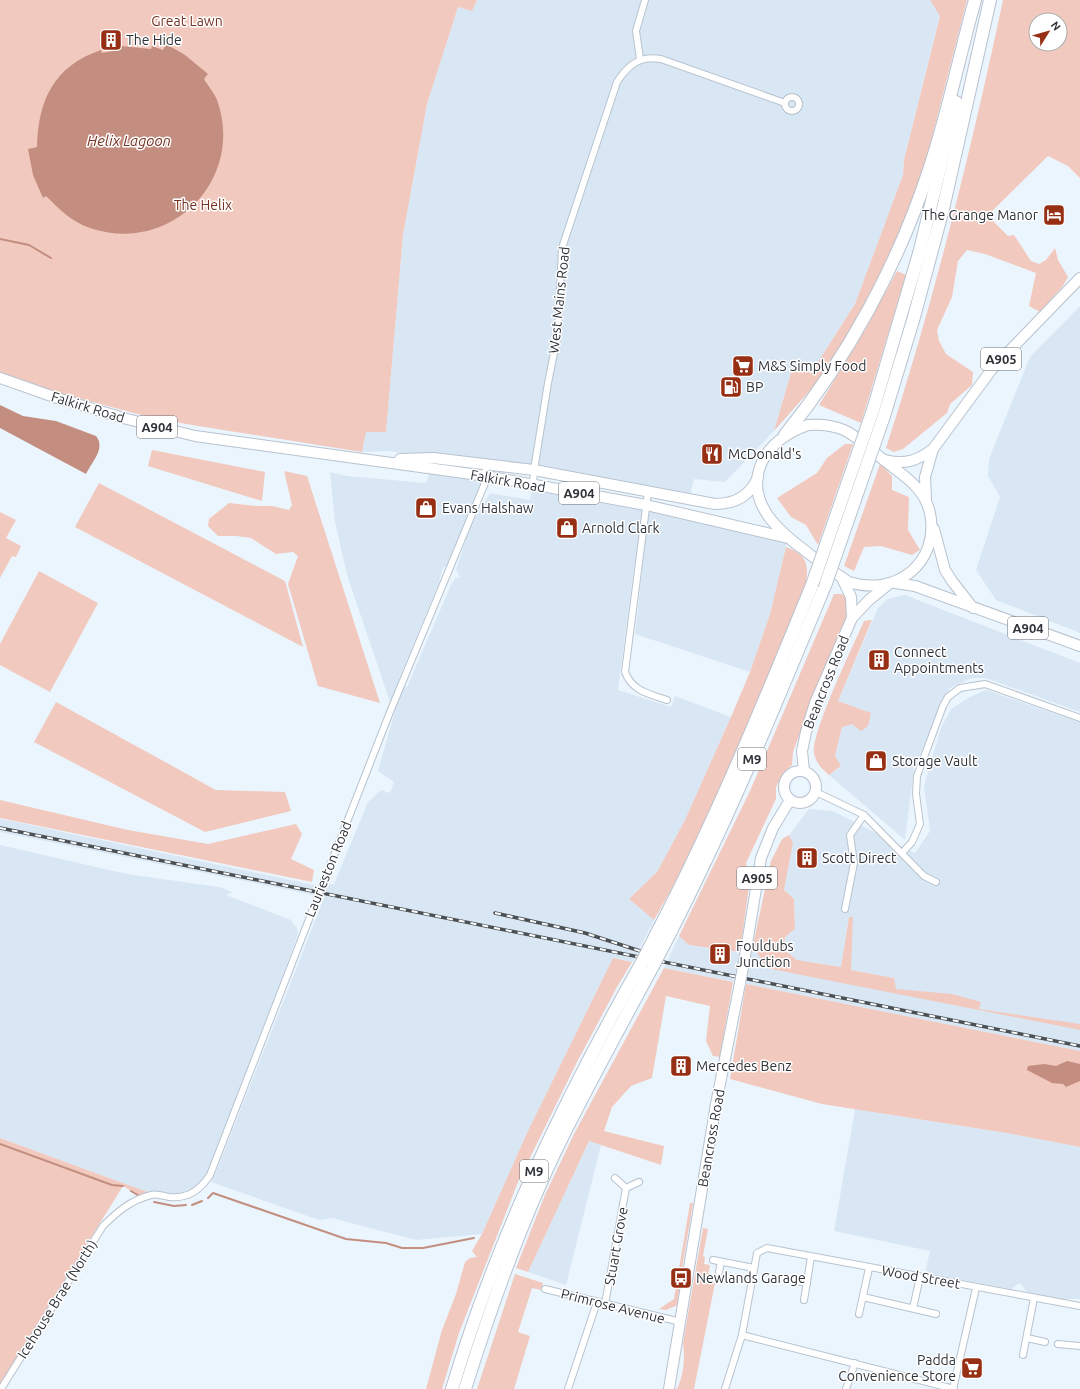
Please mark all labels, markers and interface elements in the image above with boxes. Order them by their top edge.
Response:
north arrow [1028,12,1068,52]
park label: Great Lawn [151,13,223,29]
text: N [1049,19,1063,33]
building icon: The Hide [98,27,124,53]
place label: The Hide [126,32,182,48]
water label: Helix Lagoon [87,132,171,149]
park label: The Helix [174,197,232,213]
hotel icon: The Grange Manor [1041,202,1067,228]
place label: The Grange Manor [922,207,1039,223]
street label: West Mains Road [545,246,573,354]
road number: A905 [981,348,1021,370]
supermarket icon: M&S Simply Food [730,353,756,379]
place label: M&S Simply Food [758,358,866,374]
fuel station icon: BP [718,374,744,400]
place label: BP [746,379,763,395]
street label: Falkirk Road [49,388,127,426]
road number: A904 [137,416,177,438]
restaurant icon: McDonald's [699,441,725,467]
place label: McDonald's [728,446,801,462]
street label: Falkirk Road [469,467,547,495]
road number: A904 [559,482,599,504]
shop icon: Evans Halshaw [413,495,439,521]
place label: Evans Halshaw [442,500,534,516]
shop icon: Arnold Clark [554,515,580,541]
place label: Arnold Clark [582,520,660,536]
road number: A904 [1008,617,1048,639]
street label: Beancross Road [800,633,852,731]
place label: Connect Appointments [894,644,984,676]
building icon: Connect Appointments [866,647,892,673]
road number: M9 [738,748,766,770]
shop icon: Storage Vault [863,748,889,774]
place label: Storage Vault [892,753,978,769]
street label: Laurieston Road [301,819,355,919]
building icon: Scott Direct [794,845,820,871]
place label: Scott Direct [822,850,897,866]
road number: A905 [737,867,777,889]
place label: Fouldubs Junction [736,938,794,970]
building icon: Fouldubs Junction [707,941,733,967]
building icon: Mercedes Benz [668,1053,694,1079]
place label: Mercedes Benz [696,1058,792,1074]
street label: Beancross Road [694,1088,728,1188]
road number: M9 [520,1160,548,1182]
street label: Stuart Grove [601,1206,631,1286]
street label: Icehouse Brae (North) [14,1237,100,1361]
street label: Wood Street [880,1262,962,1292]
bus stop icon: Newlands Garage [668,1265,694,1291]
place label: Newlands Garage [696,1270,806,1286]
street label: Primrose Avenue [559,1285,667,1327]
place label: Padda Convenience Store [838,1352,956,1384]
supermarket icon: Padda Convenience Store [959,1355,985,1381]

